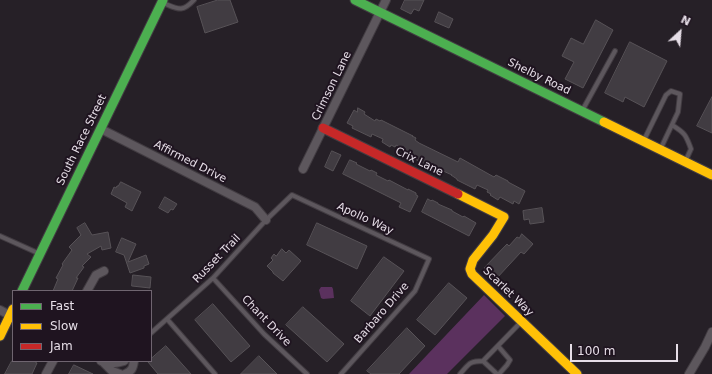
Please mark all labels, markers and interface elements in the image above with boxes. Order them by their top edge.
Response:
north arrow [660,12,700,52]
text: N [678,13,692,29]
street label: Crimson Lane [310,49,354,123]
street label: Shelby Road [505,56,573,98]
street label: South Race Street [54,92,110,188]
street label: Affirmed Drive [151,138,229,186]
street label: Crix Lane [393,145,445,179]
street label: Apollo Way [335,200,395,238]
street label: Russet Trail [190,232,244,286]
street label: Scarlet Way [480,265,536,319]
street label: Barbaro Drive [352,280,412,346]
legend [12,290,152,362]
street label: Chant Drive [239,293,293,349]
text: Fast [50,299,74,313]
text: Slow [50,319,78,333]
scale bar [572,336,680,362]
text: Jam [50,339,73,353]
text: 100 m [577,344,615,358]

